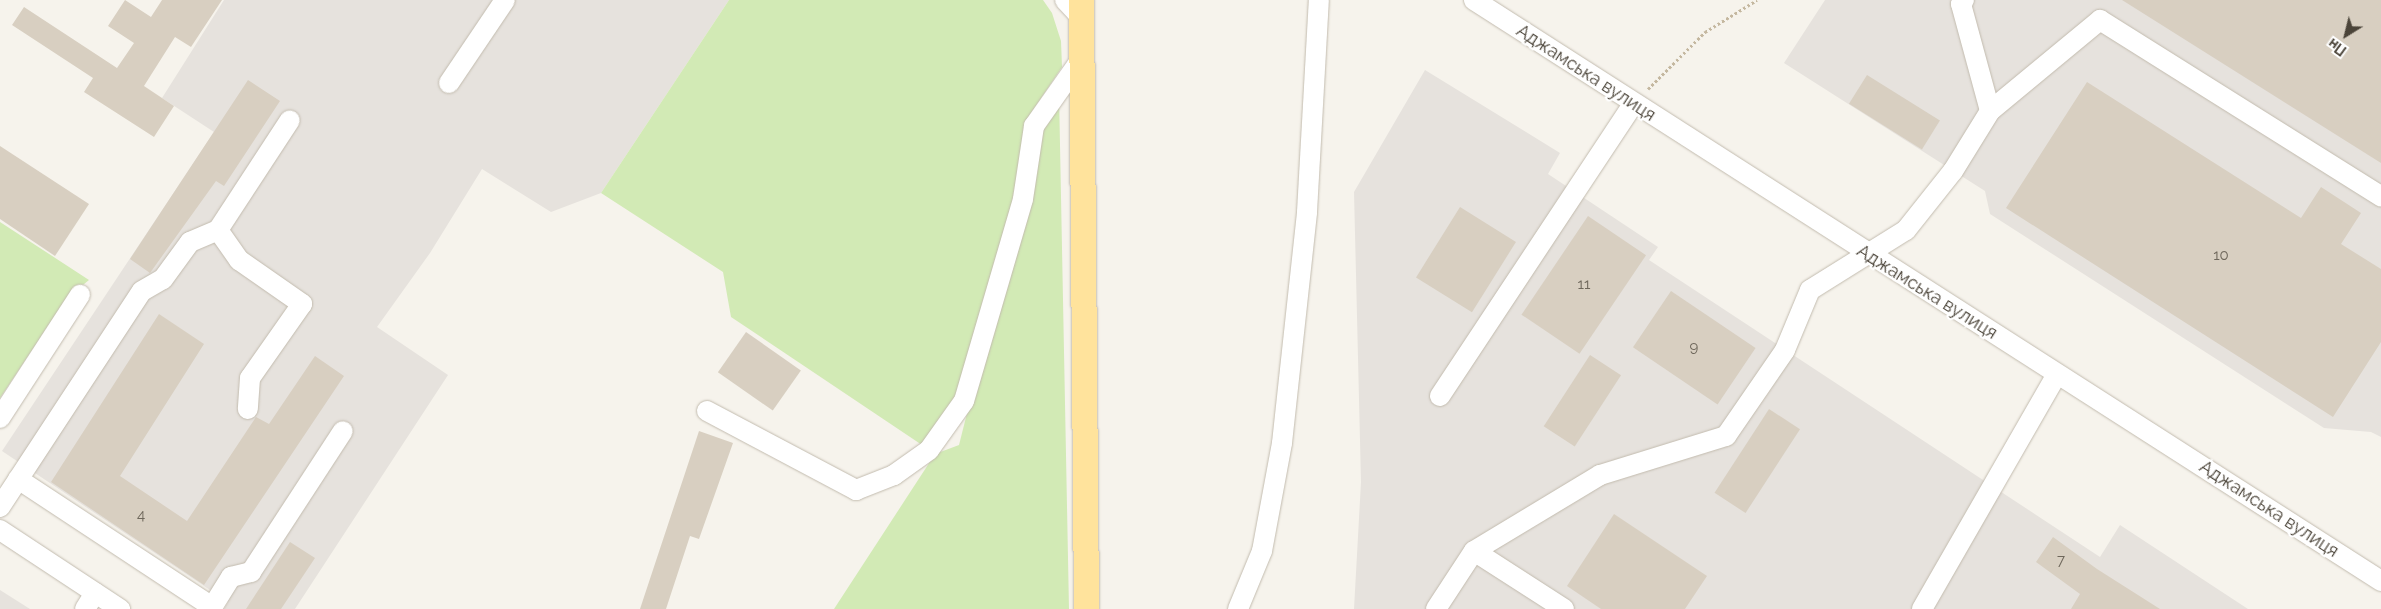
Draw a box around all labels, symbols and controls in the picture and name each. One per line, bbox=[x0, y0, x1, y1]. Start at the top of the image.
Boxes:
north arrow bbox=[2321, 10, 2371, 60]
street label: Аджамська вулиця bbox=[1512, 20, 1660, 126]
text: Пн bbox=[2325, 35, 2349, 59]
street label: Аджамська вулиця bbox=[1853, 240, 2001, 344]
house number: 10 bbox=[2213, 247, 2229, 265]
house number: 11 bbox=[1578, 276, 1590, 294]
house number: 9 bbox=[1690, 339, 1698, 357]
street label: Аджамська вулиця bbox=[2195, 456, 2343, 562]
house number: 4 bbox=[137, 507, 145, 525]
house number: 7 bbox=[2057, 552, 2065, 570]

